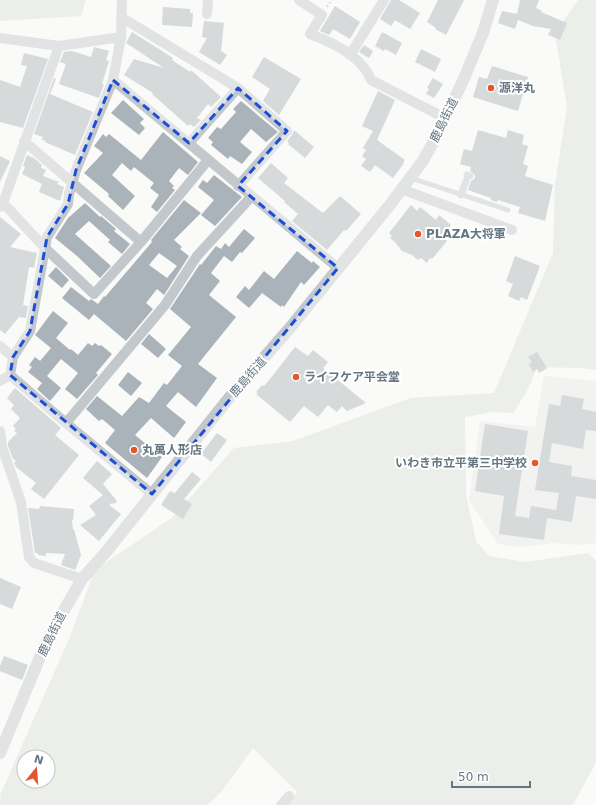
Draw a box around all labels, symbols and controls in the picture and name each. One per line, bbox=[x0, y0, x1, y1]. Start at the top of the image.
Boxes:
place label: 源洋丸 bbox=[499, 81, 535, 95]
marker: 源洋丸 bbox=[486, 83, 496, 93]
street label: 鹿島街道 bbox=[427, 95, 461, 145]
place label: PLAZA大将軍 bbox=[426, 227, 506, 241]
marker: PLAZA大将軍 bbox=[413, 229, 423, 239]
street label: 鹿島街道 bbox=[227, 354, 269, 400]
place label: ライフケア平会堂 bbox=[304, 370, 400, 384]
marker: ライフケア平会堂 bbox=[291, 372, 301, 382]
place label: 丸萬人形店 bbox=[142, 443, 202, 457]
marker: 丸萬人形店 bbox=[129, 445, 139, 455]
place label: いわき市立平第三中学校 bbox=[395, 456, 527, 470]
marker: いわき市立平第三中学校 bbox=[530, 458, 540, 468]
street label: 鹿島街道 bbox=[35, 609, 69, 659]
north arrow bbox=[16, 749, 56, 789]
text: N bbox=[32, 752, 45, 767]
scale bar bbox=[452, 763, 530, 789]
text: 50 m bbox=[458, 770, 489, 784]

